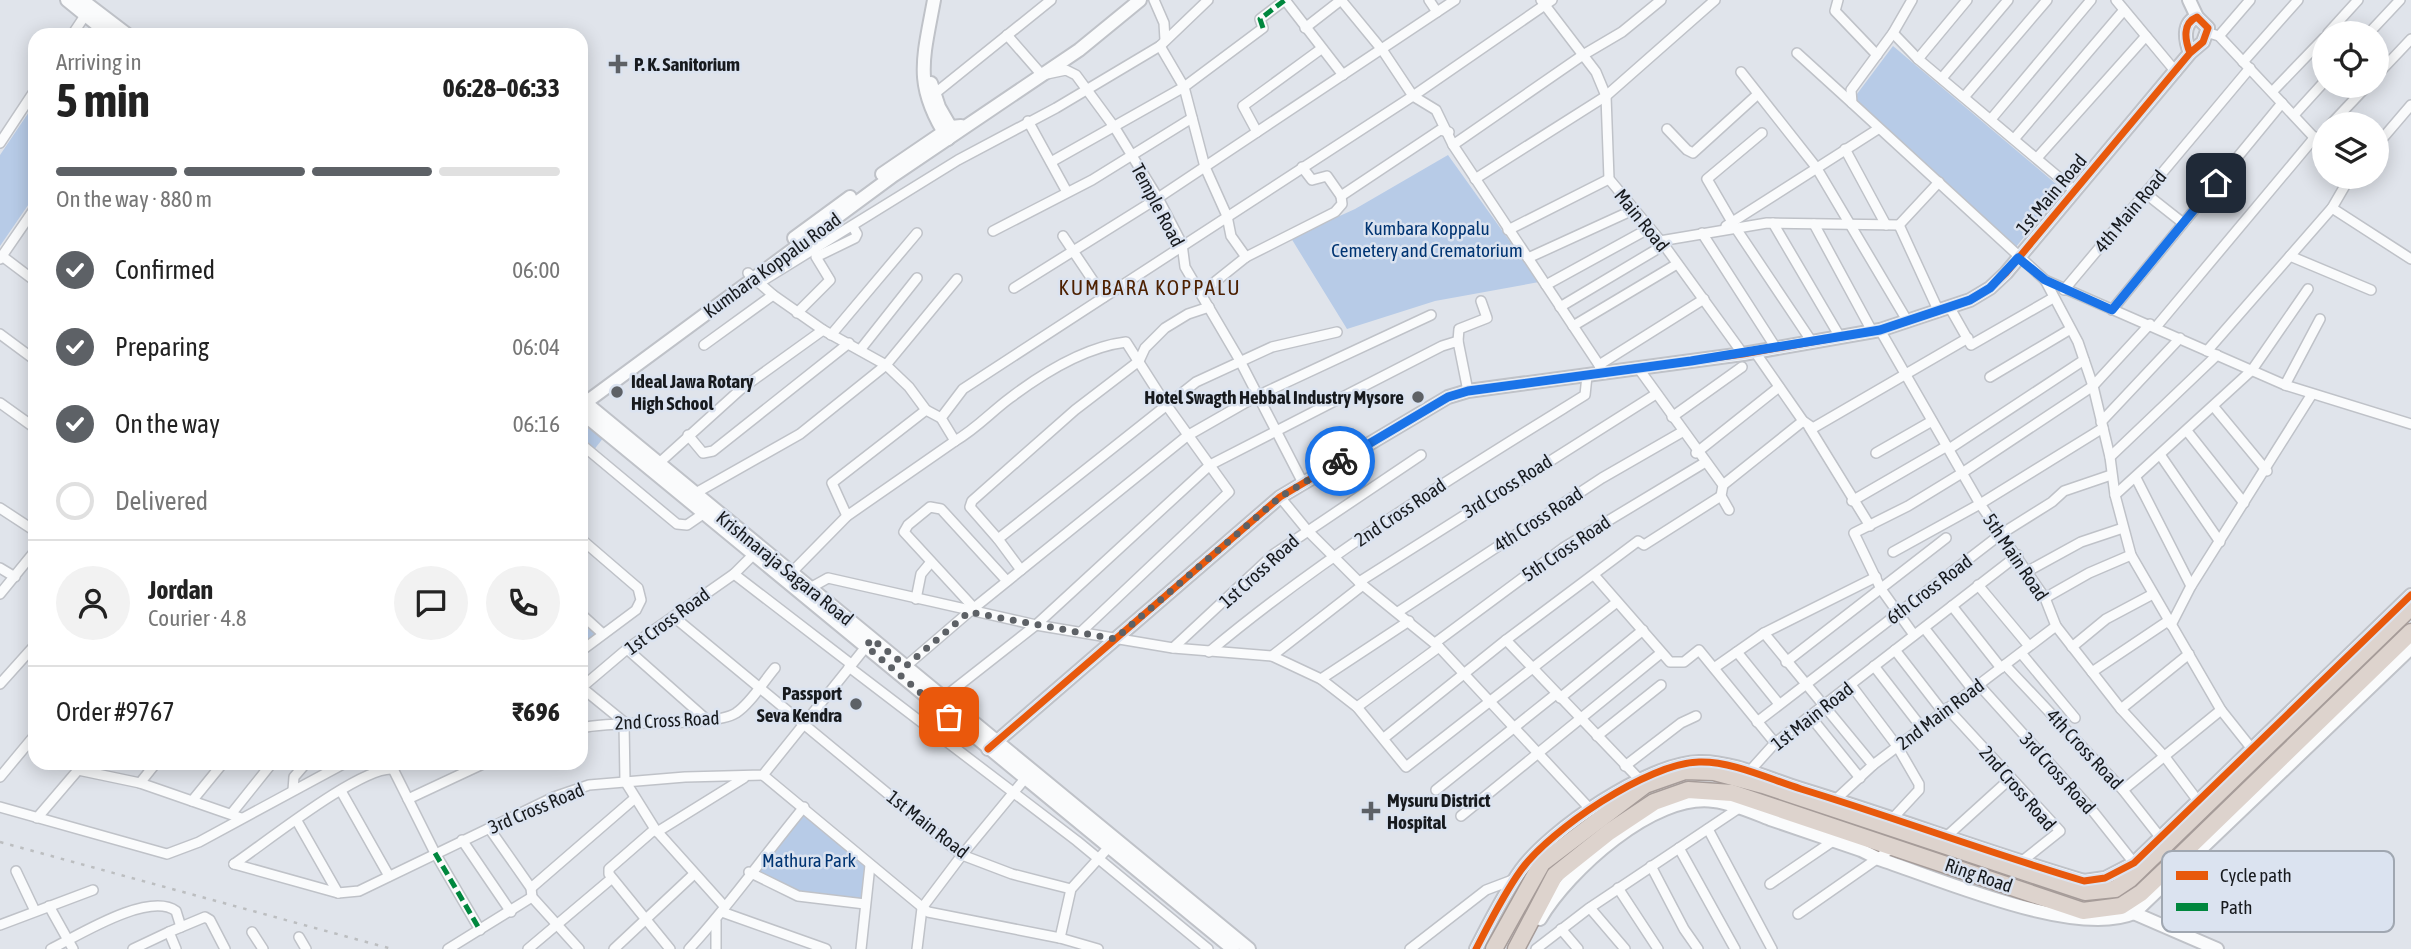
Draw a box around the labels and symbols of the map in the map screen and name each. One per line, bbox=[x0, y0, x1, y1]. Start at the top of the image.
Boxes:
place label: P. K. Sanitorium bbox=[634, 53, 740, 75]
marker: P. K. Sanitorium bbox=[608, 54, 628, 74]
street label: 1st Main Road bbox=[2011, 149, 2091, 239]
pin bbox=[2186, 153, 2246, 213]
street label: Temple Road bbox=[1127, 160, 1189, 250]
street label: 4th Main Road bbox=[2089, 166, 2171, 256]
street label: Main Road bbox=[1610, 184, 1674, 256]
street label: Kumbara Koppalu Road bbox=[699, 208, 845, 322]
park label: Kumbara Koppalu Cemetery and Crematorium bbox=[1331, 217, 1523, 261]
district label: KUMBARA KOPPALU bbox=[1058, 275, 1242, 299]
place label: Ideal Jawa Rotary High School bbox=[631, 370, 754, 414]
marker: Ideal Jawa Rotary High School bbox=[609, 384, 625, 400]
place label: Hotel Swagth Hebbal Industry Mysore bbox=[1144, 386, 1404, 408]
marker: Hotel Swagth Hebbal Industry Mysore bbox=[1410, 389, 1426, 405]
courier bbox=[1305, 426, 1375, 496]
street label: 3rd Cross Road bbox=[1458, 450, 1556, 522]
street label: 2nd Cross Road bbox=[1350, 473, 1450, 551]
street label: 4th Cross Road bbox=[1489, 482, 1587, 556]
street label: Krishnaraja Sagara Road bbox=[712, 506, 858, 630]
street label: 5th Main Road bbox=[1979, 509, 2053, 605]
street label: 5th Cross Road bbox=[1518, 510, 1614, 586]
street label: 1st Cross Road bbox=[1215, 530, 1303, 612]
street label: 6th Cross Road bbox=[1882, 550, 1976, 628]
street label: 1st Cross Road bbox=[620, 583, 714, 659]
street label: 2nd Main Road bbox=[1892, 674, 1988, 754]
street label: 1st Main Road bbox=[1767, 677, 1857, 755]
place label: Passport Seva Kendra bbox=[757, 682, 843, 726]
pin bbox=[919, 687, 979, 747]
marker: Passport Seva Kendra bbox=[848, 696, 864, 712]
street label: 4th Cross Road bbox=[2042, 704, 2128, 794]
street label: 2nd Cross Road bbox=[614, 706, 720, 734]
street label: 3rd Cross Road bbox=[2016, 728, 2100, 818]
street label: 2nd Cross Road bbox=[1975, 741, 2061, 835]
street label: 3rd Cross Road bbox=[485, 778, 587, 838]
street label: 1st Main Road bbox=[883, 785, 973, 863]
place label: Mysuru District Hospital bbox=[1387, 789, 1491, 833]
marker: Mysuru District Hospital bbox=[1361, 801, 1381, 821]
park label: Mathura Park bbox=[762, 849, 857, 871]
legend bbox=[2162, 851, 2394, 932]
street label: Ring Road bbox=[1942, 853, 2016, 897]
text: Cycle path bbox=[2220, 864, 2292, 886]
text: Path bbox=[2220, 896, 2252, 918]

